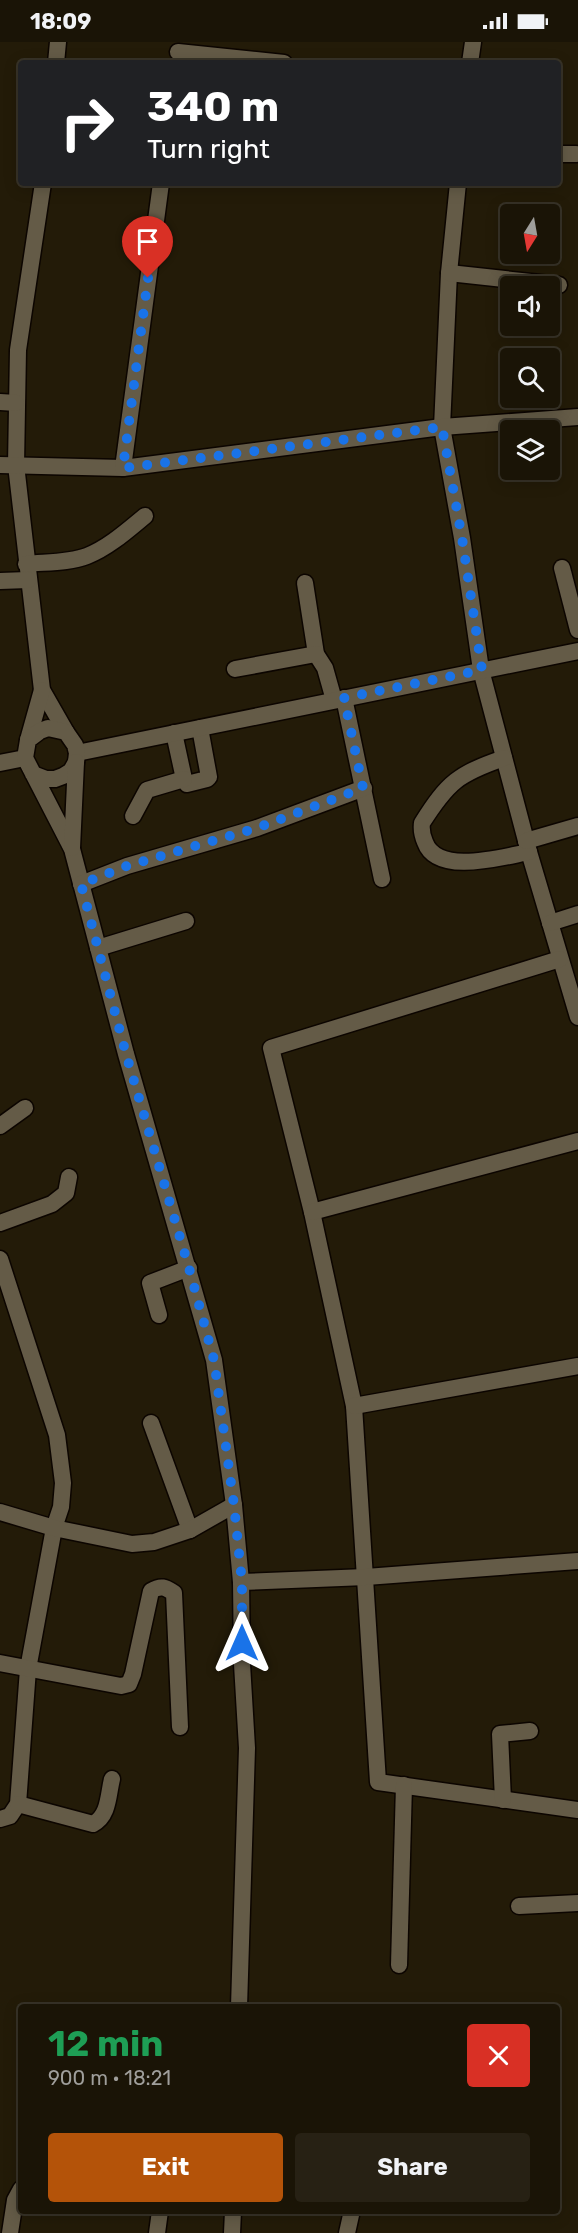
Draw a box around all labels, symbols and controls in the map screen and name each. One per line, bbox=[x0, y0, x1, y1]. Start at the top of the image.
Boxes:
text: 18:09 bbox=[30, 8, 91, 35]
text: 340 m bbox=[147, 82, 279, 132]
icon: right bbox=[48, 84, 126, 162]
text: Turn right bbox=[147, 133, 270, 165]
north arrow bbox=[500, 204, 560, 264]
map controls bbox=[500, 204, 560, 480]
pin bbox=[122, 216, 173, 278]
icon: arrive bbox=[131, 225, 164, 258]
button: sound bbox=[500, 276, 560, 336]
button: search bbox=[500, 348, 560, 408]
button: layers bbox=[500, 420, 560, 480]
position arrow bbox=[210, 1611, 274, 1675]
text: 12 min bbox=[48, 2022, 163, 2065]
button: close bbox=[467, 2024, 530, 2087]
text: 900 m · 18:21 bbox=[48, 2066, 171, 2090]
button: Exit bbox=[48, 2133, 283, 2202]
button: Share bbox=[295, 2133, 530, 2202]

